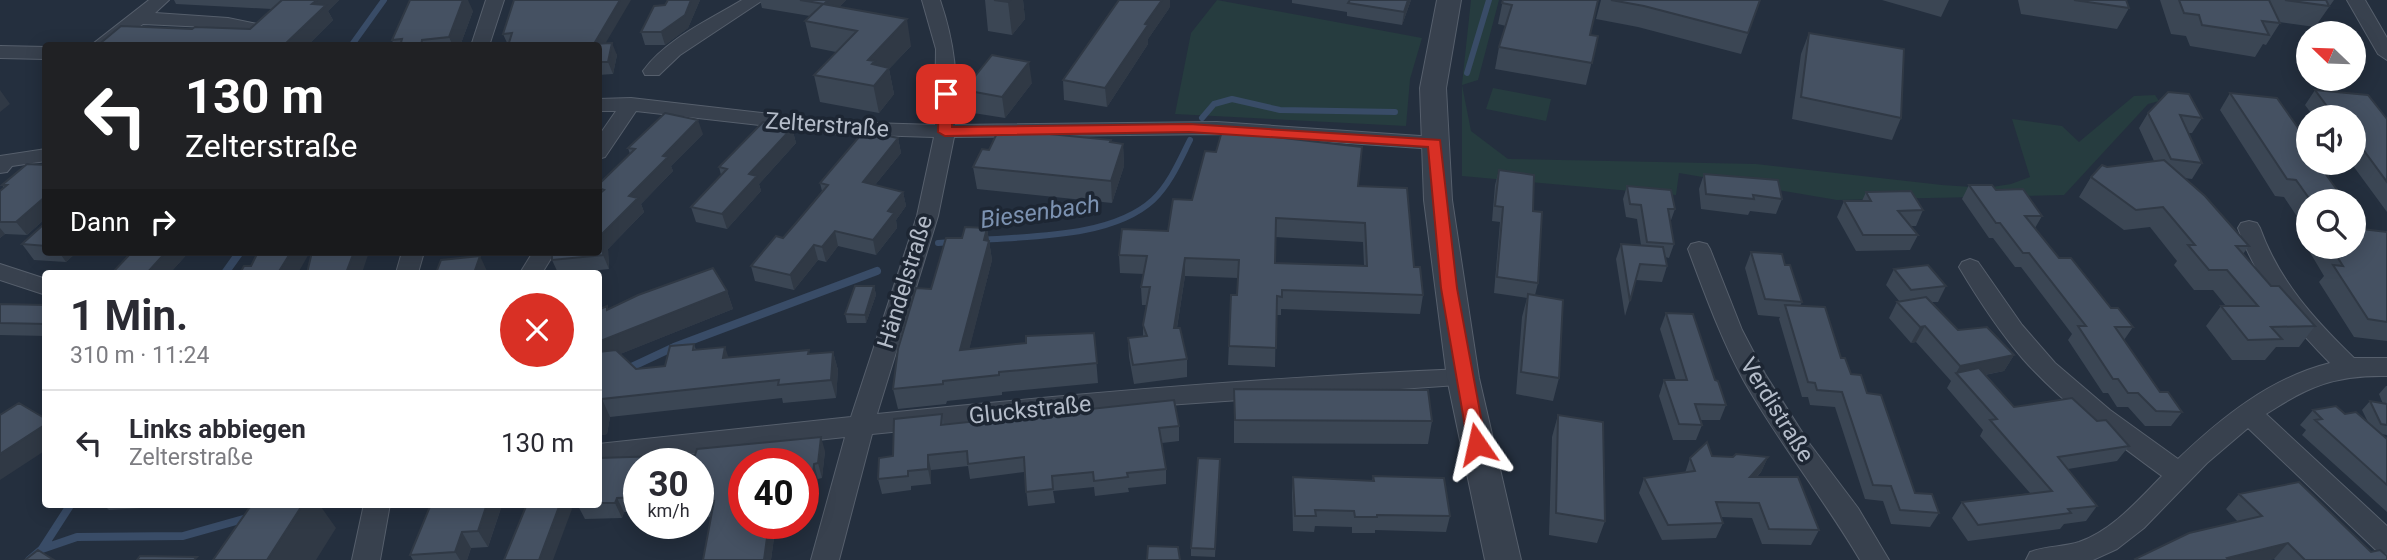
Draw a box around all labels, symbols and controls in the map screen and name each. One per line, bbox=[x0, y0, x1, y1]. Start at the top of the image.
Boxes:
north arrow bbox=[2296, 21, 2366, 91]
map controls bbox=[2296, 21, 2366, 259]
pin bbox=[916, 64, 976, 124]
text: 130 m bbox=[185, 68, 324, 125]
icon: left bbox=[70, 70, 161, 161]
icon: arrive bbox=[927, 75, 965, 113]
button: sound bbox=[2296, 105, 2366, 175]
street label: Zelterstraße bbox=[764, 107, 890, 143]
text: Zelterstraße bbox=[185, 127, 357, 165]
button: search bbox=[2296, 189, 2366, 259]
water label: Biesenbach bbox=[978, 190, 1102, 234]
icon: right bbox=[144, 203, 182, 241]
text: Dann bbox=[70, 207, 130, 237]
street label: Händelstraße bbox=[872, 212, 938, 352]
text: 1 Min. bbox=[70, 291, 188, 340]
button: close bbox=[500, 293, 574, 367]
text: 310 m · 11:24 bbox=[70, 342, 209, 369]
street label: Verdistraße bbox=[1734, 353, 1820, 467]
street label: Gluckstraße bbox=[968, 390, 1092, 430]
position arrow bbox=[1440, 407, 1514, 481]
text: Links abbiegen bbox=[129, 414, 306, 444]
icon: left bbox=[70, 424, 108, 462]
text: 130 m bbox=[501, 428, 574, 458]
text: Zelterstraße bbox=[129, 444, 253, 471]
speed limit sign: 40 bbox=[728, 448, 819, 539]
text: 30 bbox=[648, 464, 689, 505]
text: km/h bbox=[647, 500, 690, 521]

